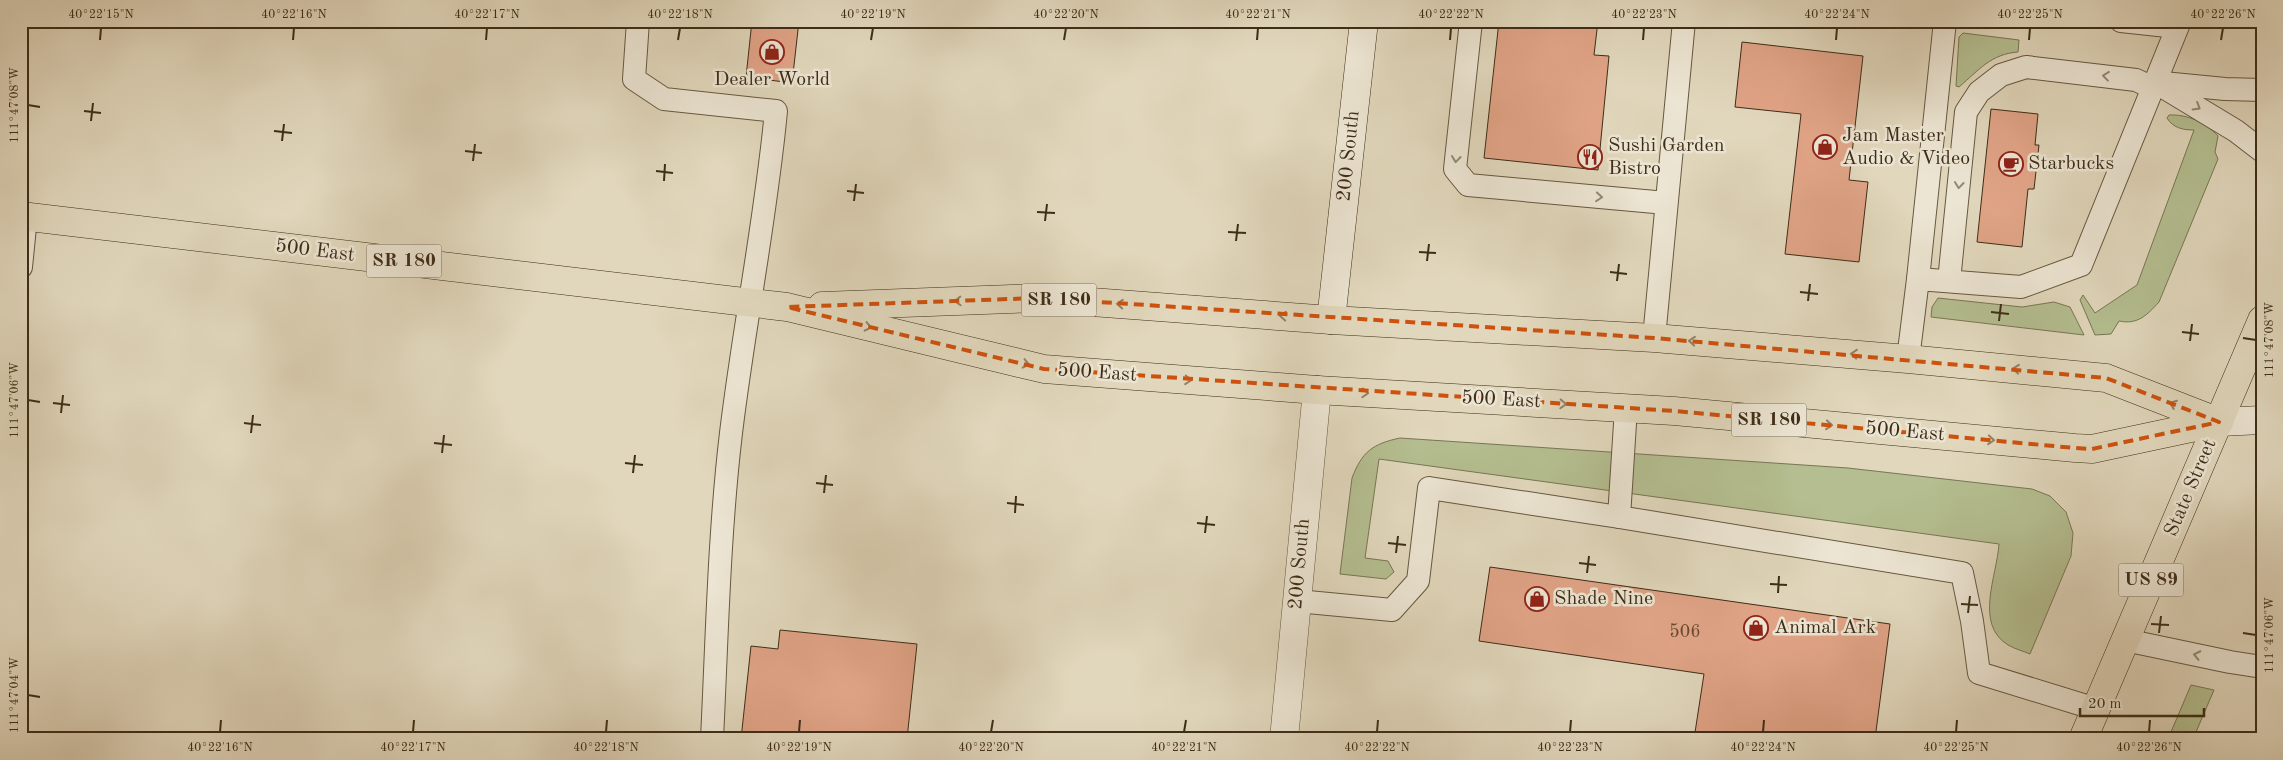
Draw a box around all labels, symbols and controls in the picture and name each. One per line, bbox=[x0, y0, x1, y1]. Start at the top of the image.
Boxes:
text: 40°22'15"N bbox=[68, 8, 134, 21]
text: 40°22'25"N bbox=[1997, 8, 2063, 21]
text: 40°22'16"N bbox=[261, 9, 327, 21]
text: 40°22'17"N bbox=[454, 9, 520, 21]
text: 40°22'18"N bbox=[647, 9, 713, 21]
text: 40°22'19"N bbox=[840, 9, 906, 21]
text: 40°22'20"N bbox=[1033, 9, 1099, 21]
text: 40°22'21"N bbox=[1225, 9, 1291, 21]
text: 40°22'22"N bbox=[1418, 9, 1484, 21]
text: 40°22'23"N bbox=[1611, 9, 1677, 21]
text: 40°22'24"N bbox=[1804, 9, 1870, 21]
text: 40°22'26"N bbox=[2190, 9, 2256, 21]
shop icon: Dealer World bbox=[759, 39, 785, 65]
text: 111°47'08"W bbox=[9, 67, 21, 143]
place label: Dealer World bbox=[714, 70, 830, 90]
one-way arrow bbox=[2102, 71, 2110, 82]
one-way arrow bbox=[2191, 101, 2200, 111]
street label: 200 South bbox=[1334, 109, 1364, 202]
place label: Jam Master Audio & Video bbox=[1842, 126, 1970, 169]
shop icon: Jam Master Audio & Video bbox=[1812, 134, 1838, 160]
place label: Sushi Garden Bistro bbox=[1608, 136, 1725, 179]
restaurant icon: Sushi Garden Bistro bbox=[1577, 144, 1603, 170]
cafe icon: Starbucks bbox=[1998, 151, 2024, 177]
place label: Starbucks bbox=[2028, 154, 2114, 174]
one-way arrow bbox=[1451, 155, 1462, 163]
one-way arrow bbox=[1954, 182, 1965, 190]
one-way arrow bbox=[1595, 191, 1603, 202]
street label: 500 East bbox=[274, 236, 356, 266]
road number: SR 180 bbox=[366, 245, 442, 278]
road number: SR 180 bbox=[1022, 284, 1096, 316]
one-way arrow bbox=[954, 296, 962, 307]
one-way arrow bbox=[1116, 299, 1124, 310]
text: 111°47'08"W bbox=[2264, 302, 2276, 378]
one-way arrow bbox=[1278, 311, 1286, 322]
one-way arrow bbox=[864, 321, 873, 332]
one-way arrow bbox=[1688, 336, 1696, 347]
one-way arrow bbox=[1850, 349, 1858, 360]
one-way arrow bbox=[1022, 358, 1031, 369]
street label: 500 East bbox=[1057, 360, 1137, 386]
text: 111°47'06"W bbox=[9, 362, 21, 438]
one-way arrow bbox=[2012, 364, 2020, 375]
one-way arrow bbox=[1184, 374, 1192, 385]
one-way arrow bbox=[1362, 387, 1370, 398]
street label: 500 East bbox=[1461, 388, 1541, 412]
one-way arrow bbox=[1559, 398, 1567, 409]
one-way arrow bbox=[2170, 400, 2178, 410]
road number: SR 180 bbox=[1732, 404, 1806, 436]
one-way arrow bbox=[1826, 419, 1834, 430]
street label: 500 East bbox=[1864, 419, 1946, 445]
one-way arrow bbox=[1987, 434, 1995, 445]
street label: State Street bbox=[2161, 436, 2221, 540]
street label: 200 South bbox=[1286, 518, 1314, 610]
road number: US 89 bbox=[2118, 564, 2184, 596]
shop icon: Shade Nine bbox=[1524, 586, 1550, 612]
place label: Shade Nine bbox=[1554, 589, 1653, 609]
text: 111°47'06"W bbox=[2264, 597, 2276, 673]
shop icon: Animal Ark bbox=[1743, 615, 1769, 641]
place label: Animal Ark bbox=[1774, 618, 1876, 638]
house number: 506 bbox=[1669, 623, 1701, 641]
one-way arrow bbox=[2192, 650, 2201, 661]
text: 111°47'04"W bbox=[9, 657, 21, 733]
scale bar bbox=[2080, 685, 2204, 717]
text: 20 m bbox=[2088, 697, 2122, 712]
text: 40°22'25"N bbox=[1923, 741, 1989, 754]
text: 40°22'16"N bbox=[187, 742, 253, 754]
text: 40°22'17"N bbox=[380, 742, 446, 754]
text: 40°22'18"N bbox=[573, 742, 639, 754]
text: 40°22'19"N bbox=[766, 742, 832, 754]
text: 40°22'20"N bbox=[958, 742, 1024, 754]
text: 40°22'21"N bbox=[1151, 742, 1217, 754]
text: 40°22'22"N bbox=[1344, 742, 1410, 754]
text: 40°22'23"N bbox=[1537, 742, 1603, 754]
text: 40°22'24"N bbox=[1730, 742, 1796, 754]
text: 40°22'26"N bbox=[2116, 742, 2182, 754]

